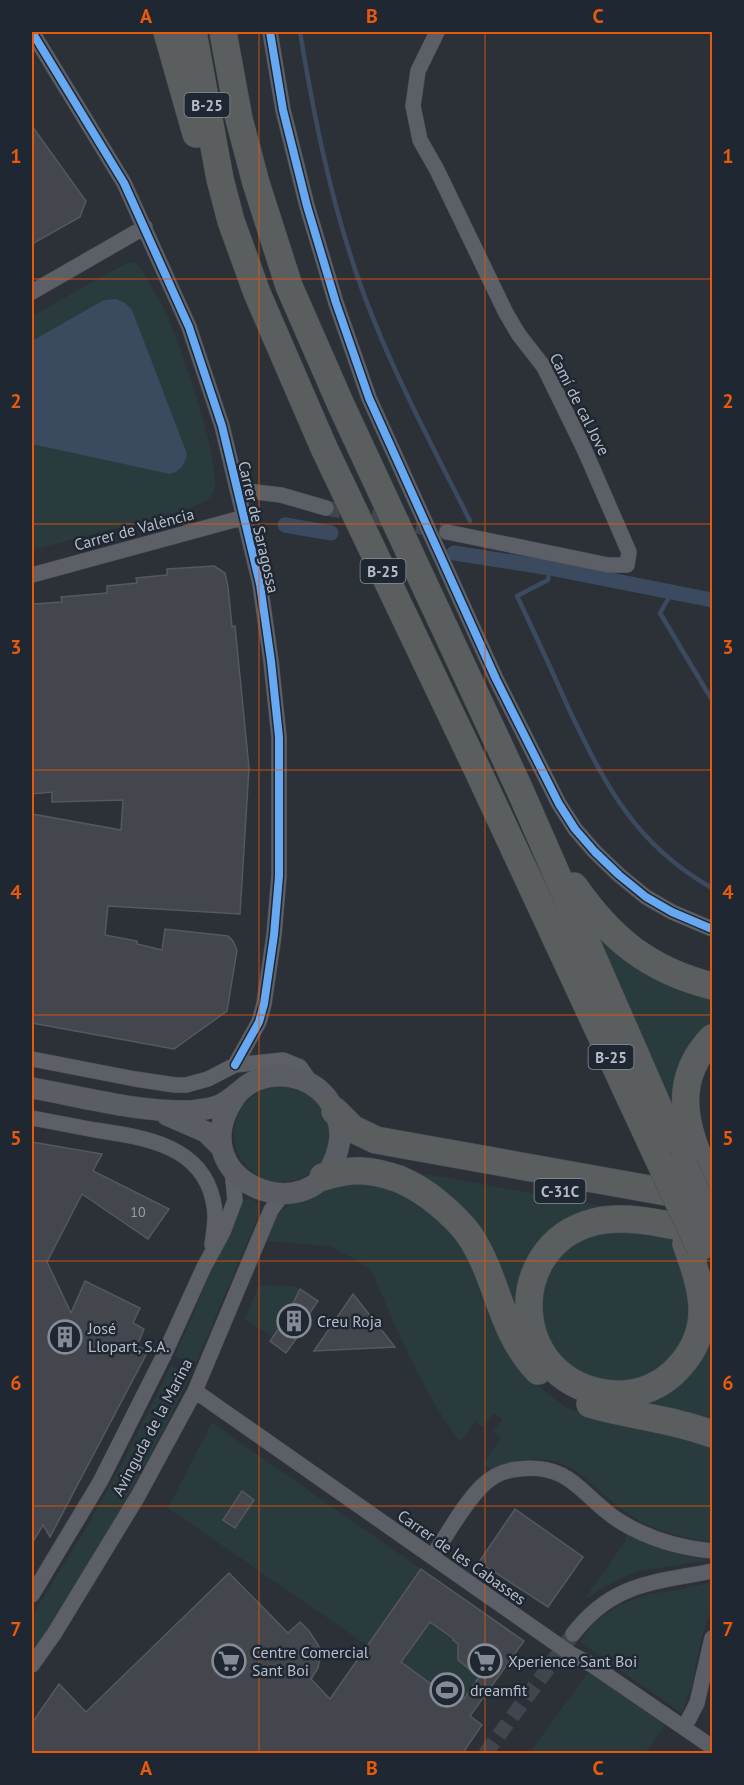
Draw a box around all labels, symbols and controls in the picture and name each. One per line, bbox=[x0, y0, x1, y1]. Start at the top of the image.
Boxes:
text: A bbox=[140, 3, 153, 29]
text: B bbox=[366, 3, 378, 29]
text: C bbox=[592, 3, 604, 29]
road number: B-25 bbox=[184, 93, 230, 117]
text: 1 bbox=[10, 143, 22, 169]
text: 1 bbox=[722, 143, 734, 169]
street label: Camí de cal Jove bbox=[546, 349, 614, 459]
text: 2 bbox=[10, 388, 22, 414]
text: 2 bbox=[722, 388, 734, 414]
street label: Carrer de Saragossa bbox=[234, 459, 284, 595]
street label: Carrer de València bbox=[72, 503, 196, 555]
road number: B-25 bbox=[360, 559, 406, 583]
text: 3 bbox=[10, 634, 22, 660]
text: 3 bbox=[722, 634, 734, 660]
text: 4 bbox=[10, 879, 22, 905]
text: 4 bbox=[722, 879, 734, 905]
road number: B-25 bbox=[588, 1045, 634, 1069]
text: 5 bbox=[10, 1125, 22, 1151]
text: 5 bbox=[722, 1125, 734, 1151]
road number: C-31C bbox=[534, 1179, 586, 1203]
house number: 10 bbox=[130, 1203, 146, 1221]
building icon: Creu Roja bbox=[276, 1303, 312, 1339]
place label: Creu Roja bbox=[317, 1311, 382, 1331]
place label: José Llopart, S.A. bbox=[87, 1318, 169, 1356]
building icon: José Llopart, S.A. bbox=[47, 1319, 83, 1355]
street label: Avinguda de la Marina bbox=[107, 1355, 197, 1499]
text: 6 bbox=[10, 1370, 22, 1396]
text: 6 bbox=[722, 1370, 734, 1396]
street label: Carrer de les Cabasses bbox=[394, 1505, 530, 1609]
text: 7 bbox=[10, 1616, 22, 1642]
text: 7 bbox=[722, 1616, 734, 1642]
place label: Centre Comercial Sant Boi bbox=[252, 1642, 369, 1680]
supermarket icon: Centre Comercial Sant Boi bbox=[211, 1643, 247, 1679]
supermarket icon: Xperience Sant Boi bbox=[467, 1643, 503, 1679]
place label: Xperience Sant Boi bbox=[508, 1651, 637, 1671]
sports icon: dreamfit bbox=[429, 1672, 465, 1708]
place label: dreamfit bbox=[470, 1680, 528, 1700]
text: A bbox=[140, 1755, 153, 1781]
text: B bbox=[366, 1755, 378, 1781]
text: C bbox=[592, 1755, 604, 1781]

